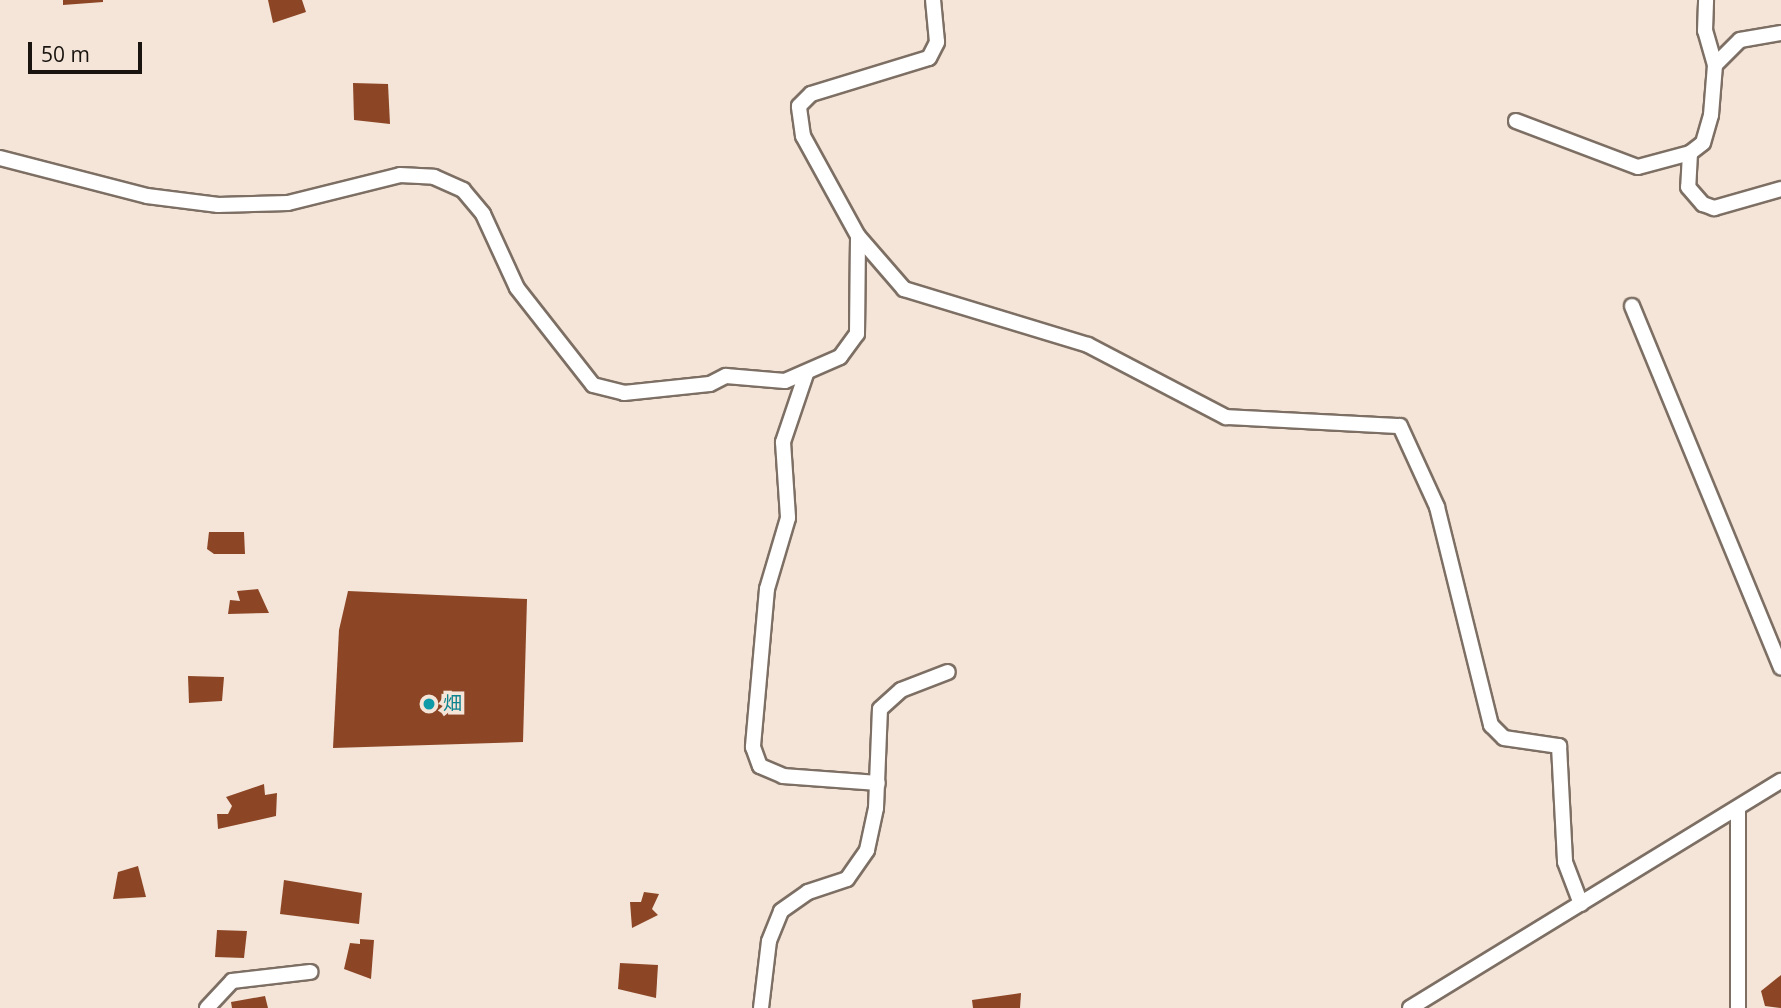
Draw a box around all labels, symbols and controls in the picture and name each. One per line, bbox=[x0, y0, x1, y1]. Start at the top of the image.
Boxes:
scale bar bbox=[32, 28, 145, 72]
text: 50 m bbox=[41, 40, 90, 68]
place label: 畑 bbox=[443, 693, 462, 715]
marker: 畑 bbox=[421, 696, 437, 712]

